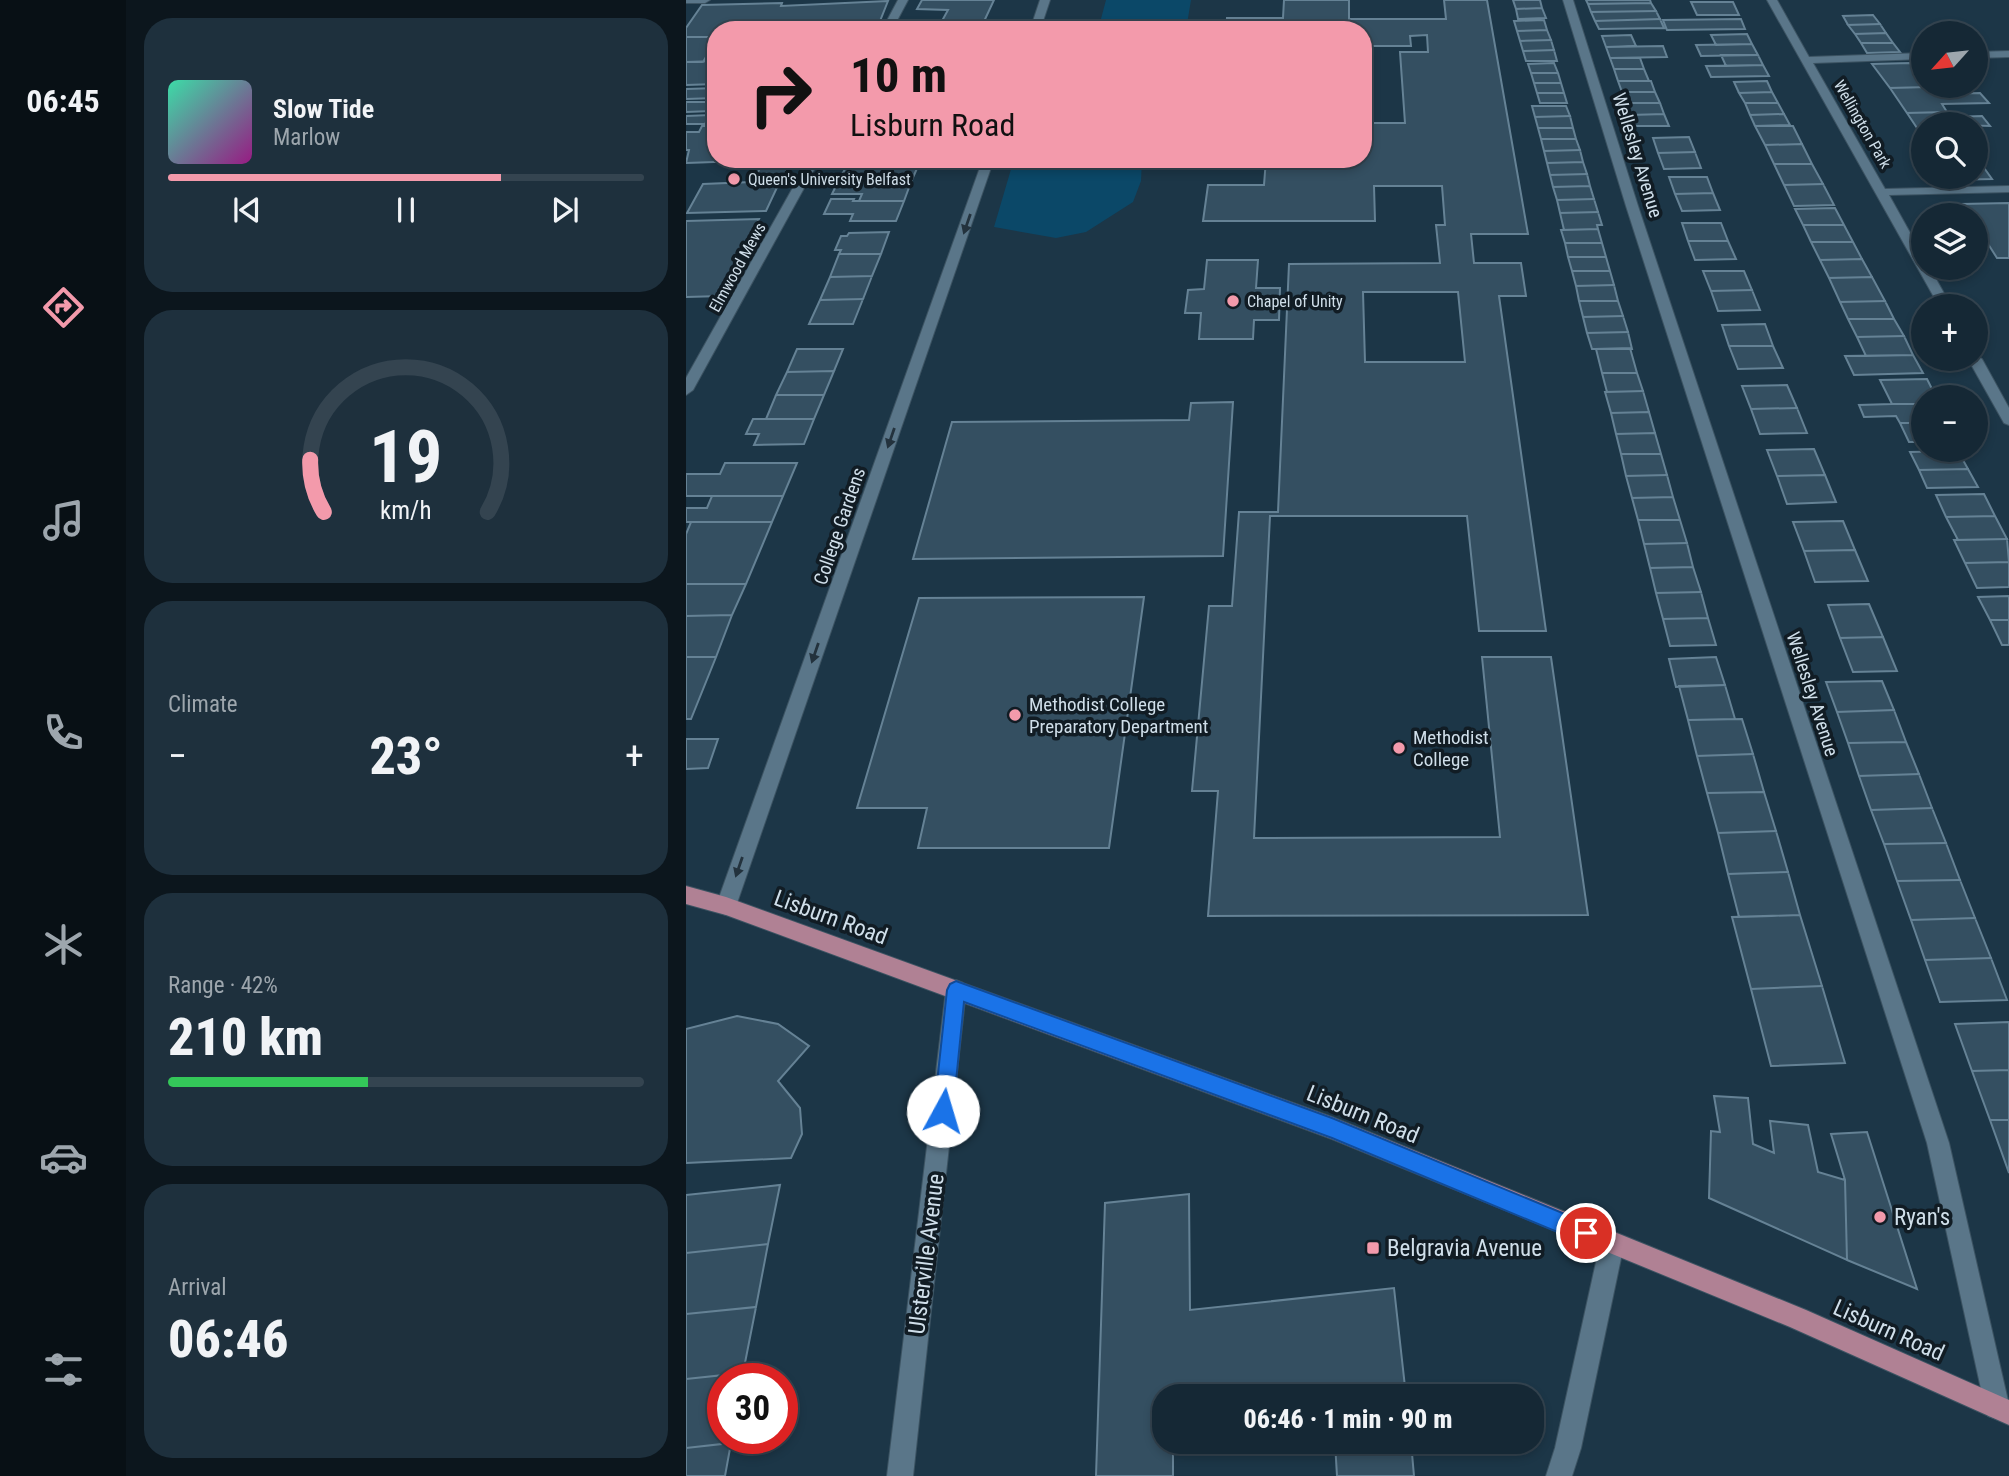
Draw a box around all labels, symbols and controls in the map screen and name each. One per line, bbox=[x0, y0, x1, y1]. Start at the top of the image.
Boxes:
north arrow bbox=[1911, 21, 1988, 98]
map controls bbox=[1911, 21, 1988, 462]
text: 10 m bbox=[850, 47, 947, 104]
icon: right bbox=[735, 49, 826, 140]
street label: Wellington Park bbox=[1830, 77, 1896, 172]
text: 06:45 bbox=[26, 82, 100, 120]
street label: Wellesley Avenue bbox=[1608, 90, 1667, 221]
text: Slow Tide bbox=[273, 94, 374, 124]
text: Lisburn Road bbox=[850, 106, 1015, 144]
button: search bbox=[1911, 112, 1988, 189]
text: Marlow bbox=[273, 124, 340, 151]
place label: Queen's University Belfast bbox=[748, 170, 911, 189]
marker: Queen's University Belfast bbox=[726, 171, 742, 187]
icon: previous bbox=[228, 191, 266, 229]
icon: pause bbox=[387, 191, 425, 229]
icon: next bbox=[546, 191, 584, 229]
button: layers bbox=[1911, 203, 1988, 280]
one-way arrow bbox=[961, 213, 972, 234]
street label: Elmwood Mews bbox=[705, 219, 770, 315]
icon: directions bbox=[39, 283, 88, 332]
place label: Chapel of Unity bbox=[1247, 292, 1343, 311]
marker: Chapel of Unity bbox=[1225, 293, 1241, 309]
button: + bbox=[1911, 294, 1988, 371]
button: − bbox=[1911, 385, 1988, 462]
text: 19 bbox=[369, 415, 443, 501]
one-way arrow bbox=[885, 428, 896, 449]
street label: College Gardens bbox=[809, 464, 870, 588]
icon: music bbox=[39, 496, 88, 545]
text: km/h bbox=[380, 496, 432, 525]
street label: Wellesley Avenue bbox=[1782, 629, 1843, 759]
one-way arrow bbox=[809, 642, 820, 663]
text: Climate bbox=[168, 691, 238, 718]
place label: Methodist College Preparatory Department bbox=[1029, 693, 1208, 738]
marker: Methodist College Preparatory Department bbox=[1007, 707, 1023, 723]
icon: phone bbox=[39, 708, 88, 757]
text: 23° bbox=[369, 726, 443, 787]
place label: Methodist College bbox=[1413, 726, 1489, 771]
text: − bbox=[168, 734, 187, 778]
text: + bbox=[625, 734, 644, 778]
marker: Methodist College bbox=[1391, 740, 1407, 756]
one-way arrow bbox=[733, 857, 744, 878]
street label: Lisburn Road bbox=[770, 884, 891, 950]
icon: climate bbox=[39, 920, 88, 969]
text: Range · 42% bbox=[168, 972, 278, 999]
text: 210 km bbox=[168, 1007, 323, 1068]
position arrow bbox=[906, 1074, 980, 1148]
street label: Lisburn Road bbox=[1303, 1080, 1423, 1149]
icon: car bbox=[39, 1133, 88, 1182]
street label: Ulsterville Avenue bbox=[903, 1172, 950, 1336]
pin bbox=[1556, 1203, 1616, 1263]
place label: Ryan's bbox=[1894, 1204, 1950, 1231]
marker: Ryan's bbox=[1872, 1209, 1888, 1225]
icon: arrive bbox=[1567, 1214, 1605, 1252]
place label: Belgravia Avenue bbox=[1387, 1235, 1542, 1262]
marker: Belgravia Avenue bbox=[1365, 1240, 1381, 1256]
text: Arrival bbox=[168, 1274, 227, 1301]
street label: Lisburn Road bbox=[1829, 1294, 1949, 1367]
text: 06:46 bbox=[168, 1309, 288, 1370]
icon: filters bbox=[39, 1345, 88, 1394]
speed limit sign: 30 bbox=[707, 1363, 798, 1454]
text: 06:46 · 1 min · 90 m bbox=[1243, 1404, 1453, 1434]

